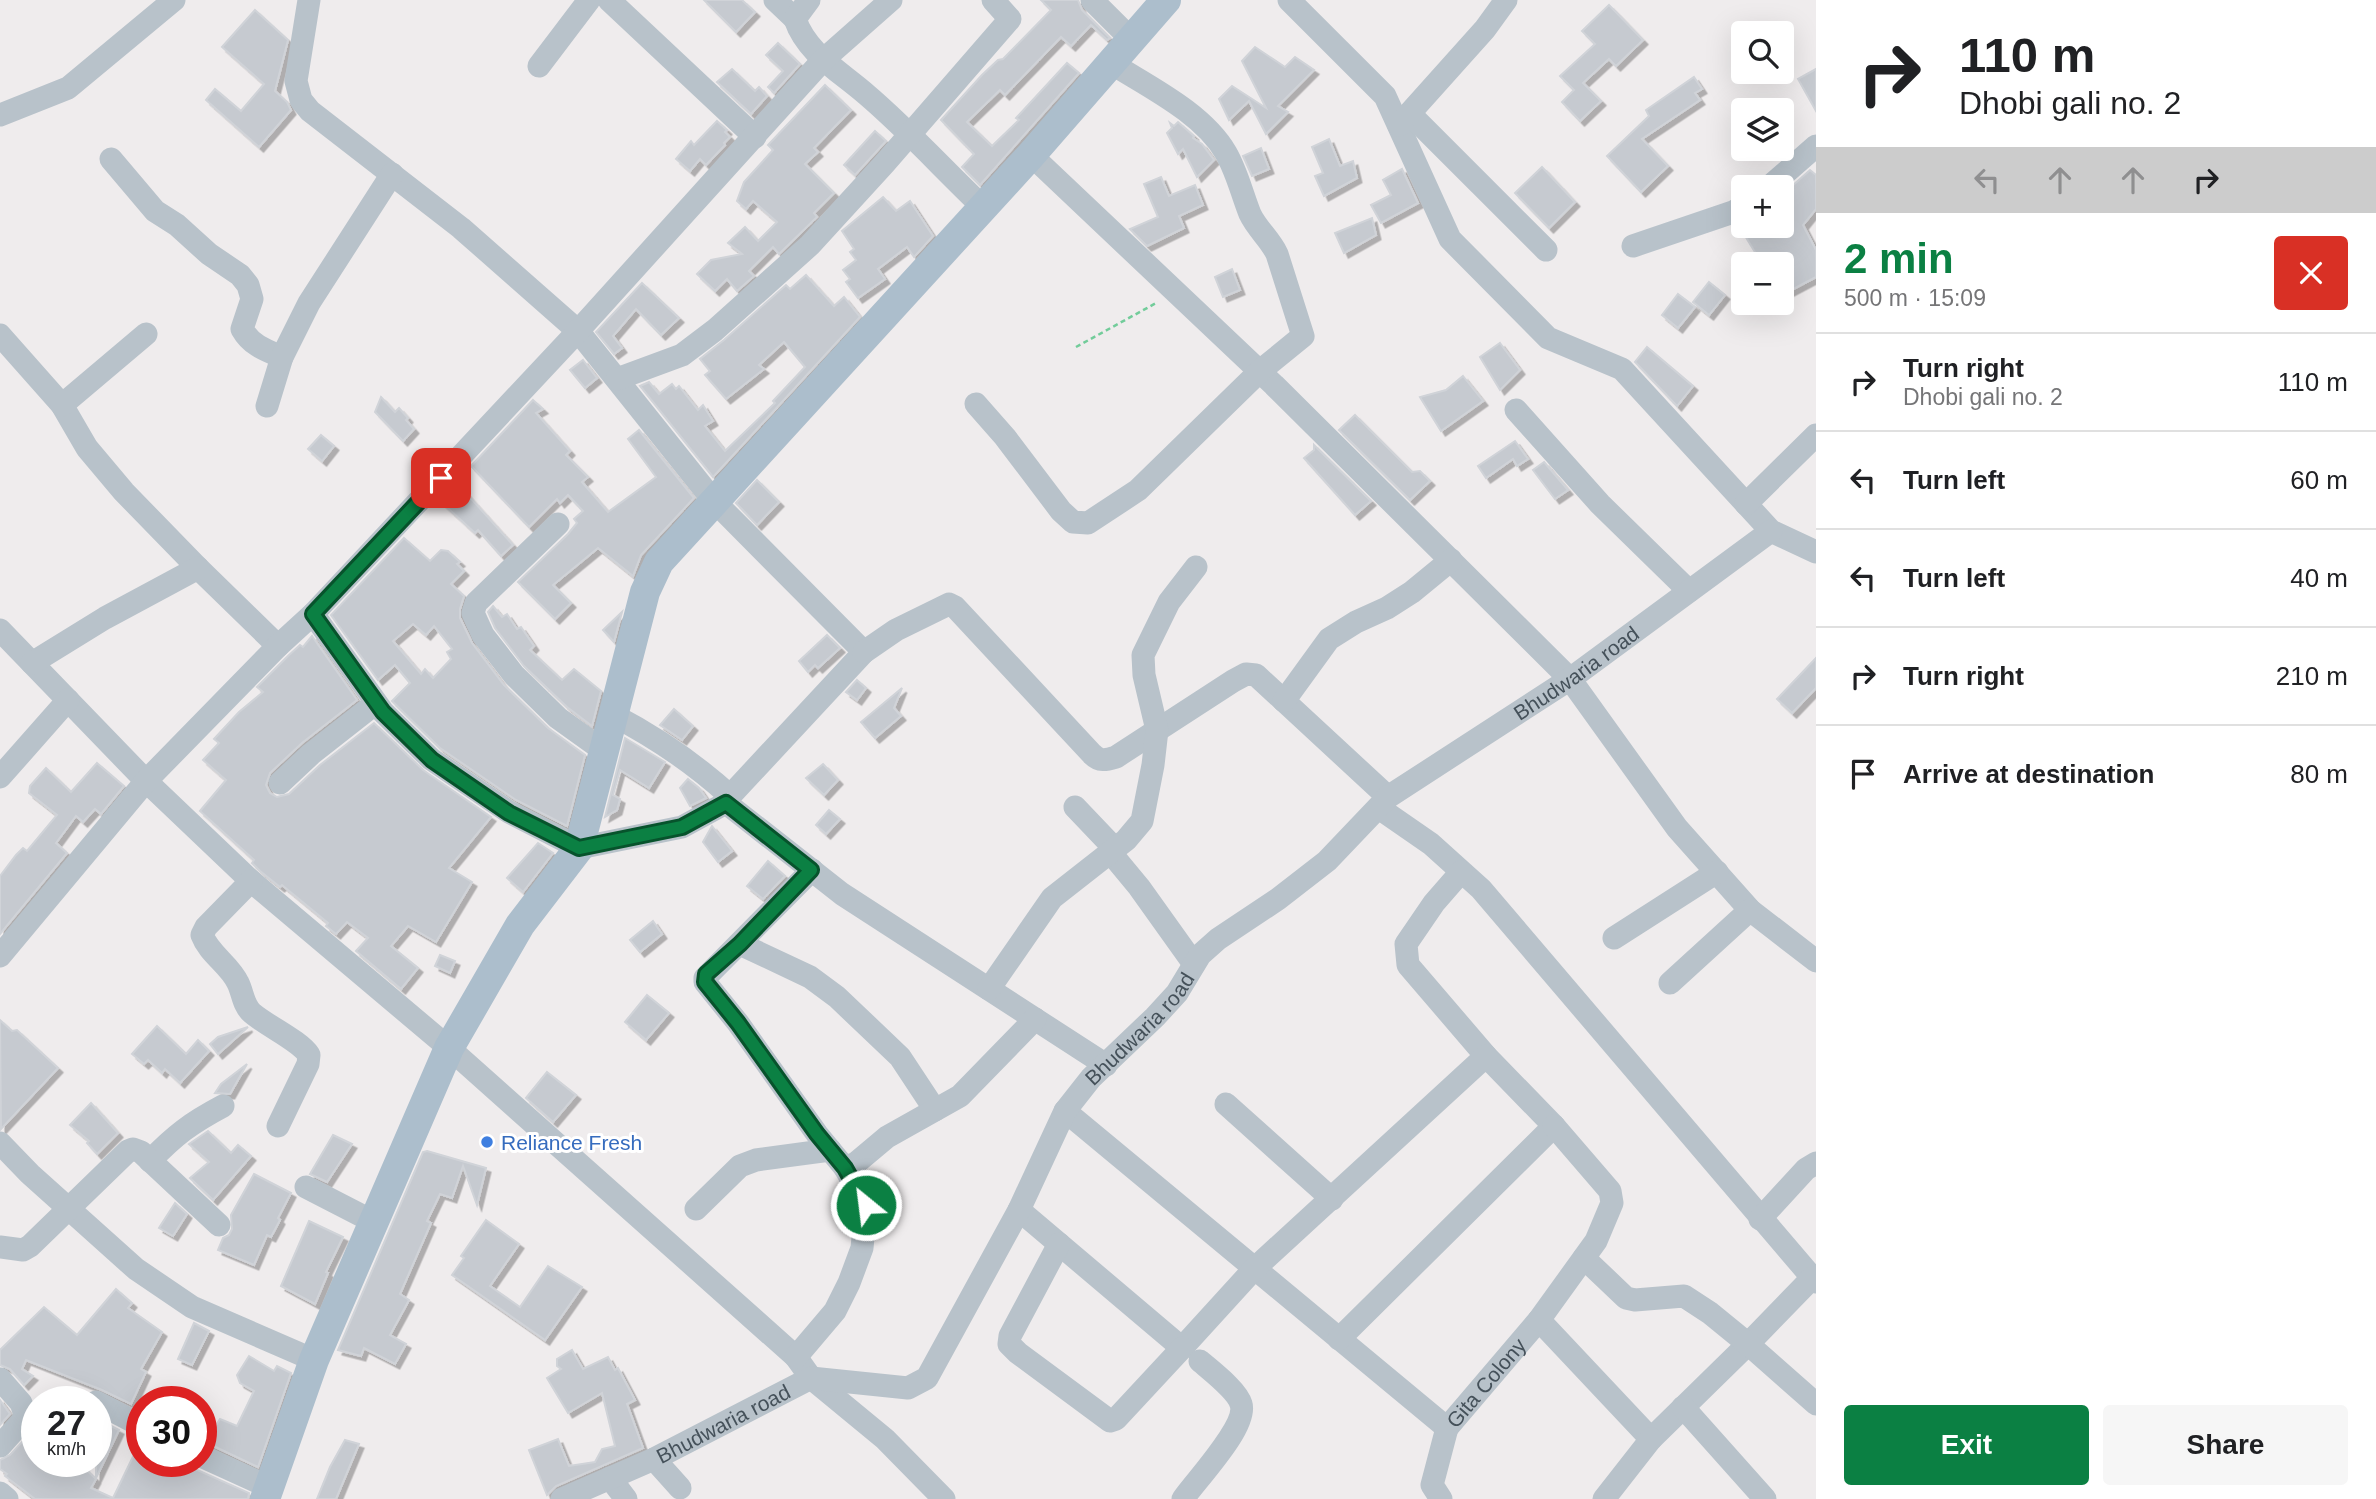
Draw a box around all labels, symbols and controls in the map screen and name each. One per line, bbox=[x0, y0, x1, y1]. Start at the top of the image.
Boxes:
map controls bbox=[1731, 21, 1794, 315]
button: search bbox=[1731, 21, 1794, 84]
icon: right bbox=[1844, 28, 1935, 119]
text: 110 m bbox=[1959, 28, 2095, 82]
text: Dhobi gali no. 2 bbox=[1959, 85, 2181, 121]
button: layers bbox=[1731, 98, 1794, 161]
icon: left bbox=[1968, 161, 2006, 199]
icon: ahead bbox=[2041, 161, 2079, 199]
icon: ahead bbox=[2114, 161, 2152, 199]
icon: right bbox=[2187, 161, 2225, 199]
button: + bbox=[1731, 175, 1794, 238]
text: 2 min bbox=[1844, 235, 1954, 282]
button: close bbox=[2274, 236, 2348, 310]
button: − bbox=[1731, 252, 1794, 315]
text: 500 m · 15:09 bbox=[1844, 285, 1986, 311]
text: Turn right bbox=[1903, 353, 2024, 383]
icon: right bbox=[1844, 363, 1882, 401]
text: 110 m bbox=[2278, 367, 2348, 397]
text: Dhobi gali no. 2 bbox=[1903, 384, 2063, 410]
pin bbox=[411, 448, 471, 508]
icon: arrive bbox=[422, 459, 460, 497]
icon: left bbox=[1844, 461, 1882, 499]
text: Turn left bbox=[1903, 465, 2005, 495]
text: 60 m bbox=[2290, 465, 2348, 495]
icon: left bbox=[1844, 559, 1882, 597]
text: Turn left bbox=[1903, 563, 2005, 593]
text: 40 m bbox=[2290, 563, 2348, 593]
street label: Bhudwaria road bbox=[1509, 621, 1643, 724]
icon: right bbox=[1844, 657, 1882, 695]
text: Turn right bbox=[1903, 661, 2024, 691]
text: 210 m bbox=[2276, 661, 2348, 691]
icon: arrive bbox=[1844, 755, 1882, 793]
text: Arrive at destination bbox=[1903, 759, 2154, 789]
text: 80 m bbox=[2290, 759, 2348, 789]
street label: Bhudwaria road bbox=[1080, 968, 1198, 1089]
place label: Reliance Fresh bbox=[501, 1131, 642, 1154]
marker: Reliance Fresh bbox=[479, 1134, 495, 1150]
position arrow bbox=[829, 1168, 903, 1242]
street label: Gita Colony bbox=[1441, 1333, 1530, 1432]
street label: Bhudwaria road bbox=[652, 1379, 794, 1467]
speed limit sign: 30 bbox=[126, 1386, 217, 1477]
text: 27 bbox=[47, 1403, 86, 1442]
button: Exit bbox=[1844, 1405, 2089, 1485]
button: Share bbox=[2103, 1405, 2348, 1485]
text: km/h bbox=[47, 1439, 86, 1459]

